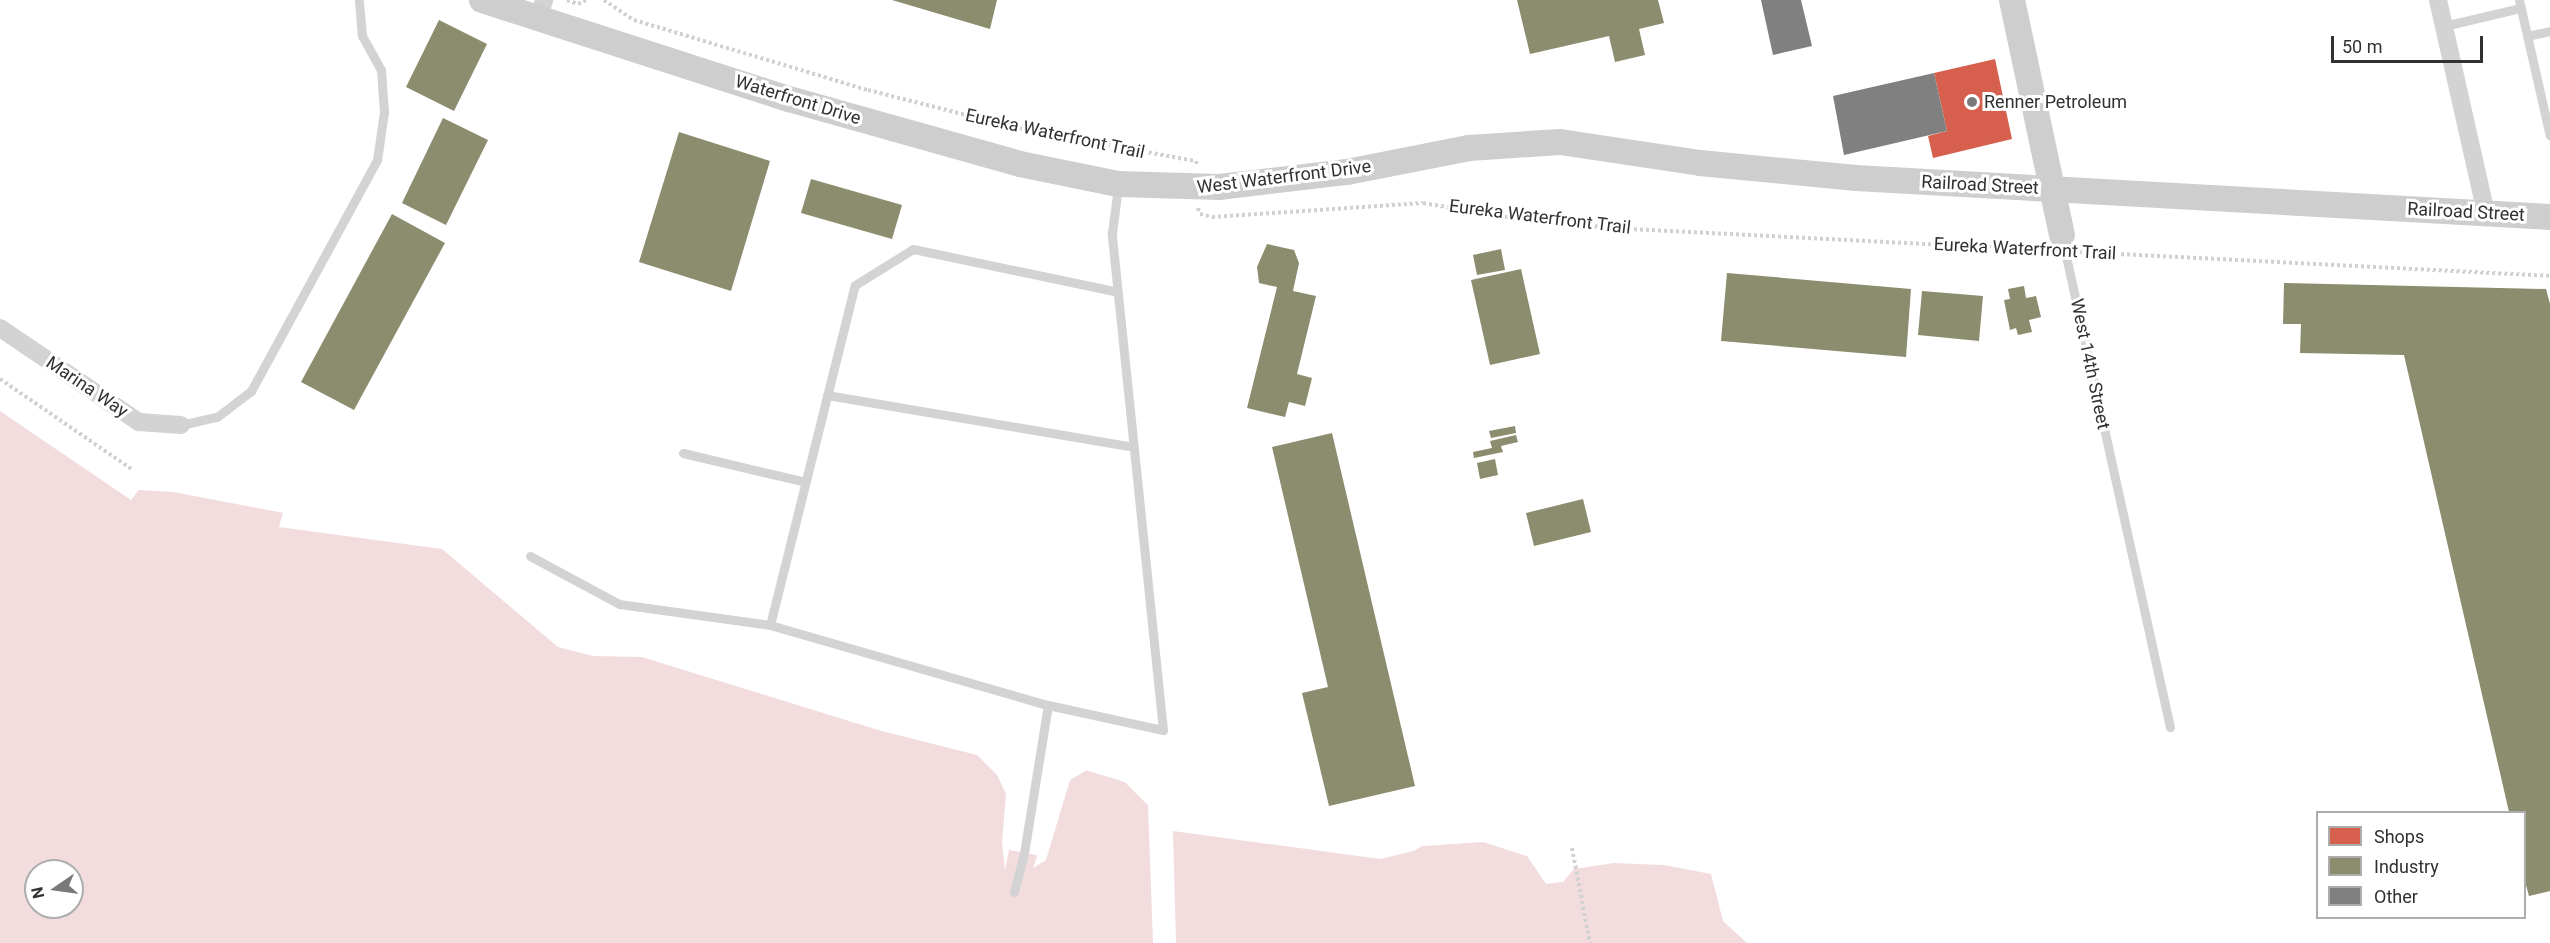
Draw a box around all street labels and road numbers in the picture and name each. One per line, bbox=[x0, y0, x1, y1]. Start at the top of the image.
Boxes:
street label: Waterfront Drive bbox=[733, 71, 863, 129]
street label: Eureka Waterfront Trail bbox=[963, 104, 1147, 164]
street label: West Waterfront Drive bbox=[1196, 156, 1372, 198]
street label: Railroad Street bbox=[1921, 171, 2039, 199]
street label: Eureka Waterfront Trail bbox=[1448, 195, 1632, 239]
street label: Railroad Street bbox=[2407, 198, 2525, 226]
street label: Eureka Waterfront Trail bbox=[1933, 233, 2117, 265]
street label: West 14th Street bbox=[2066, 297, 2114, 431]
street label: Marina Way bbox=[42, 352, 132, 422]

